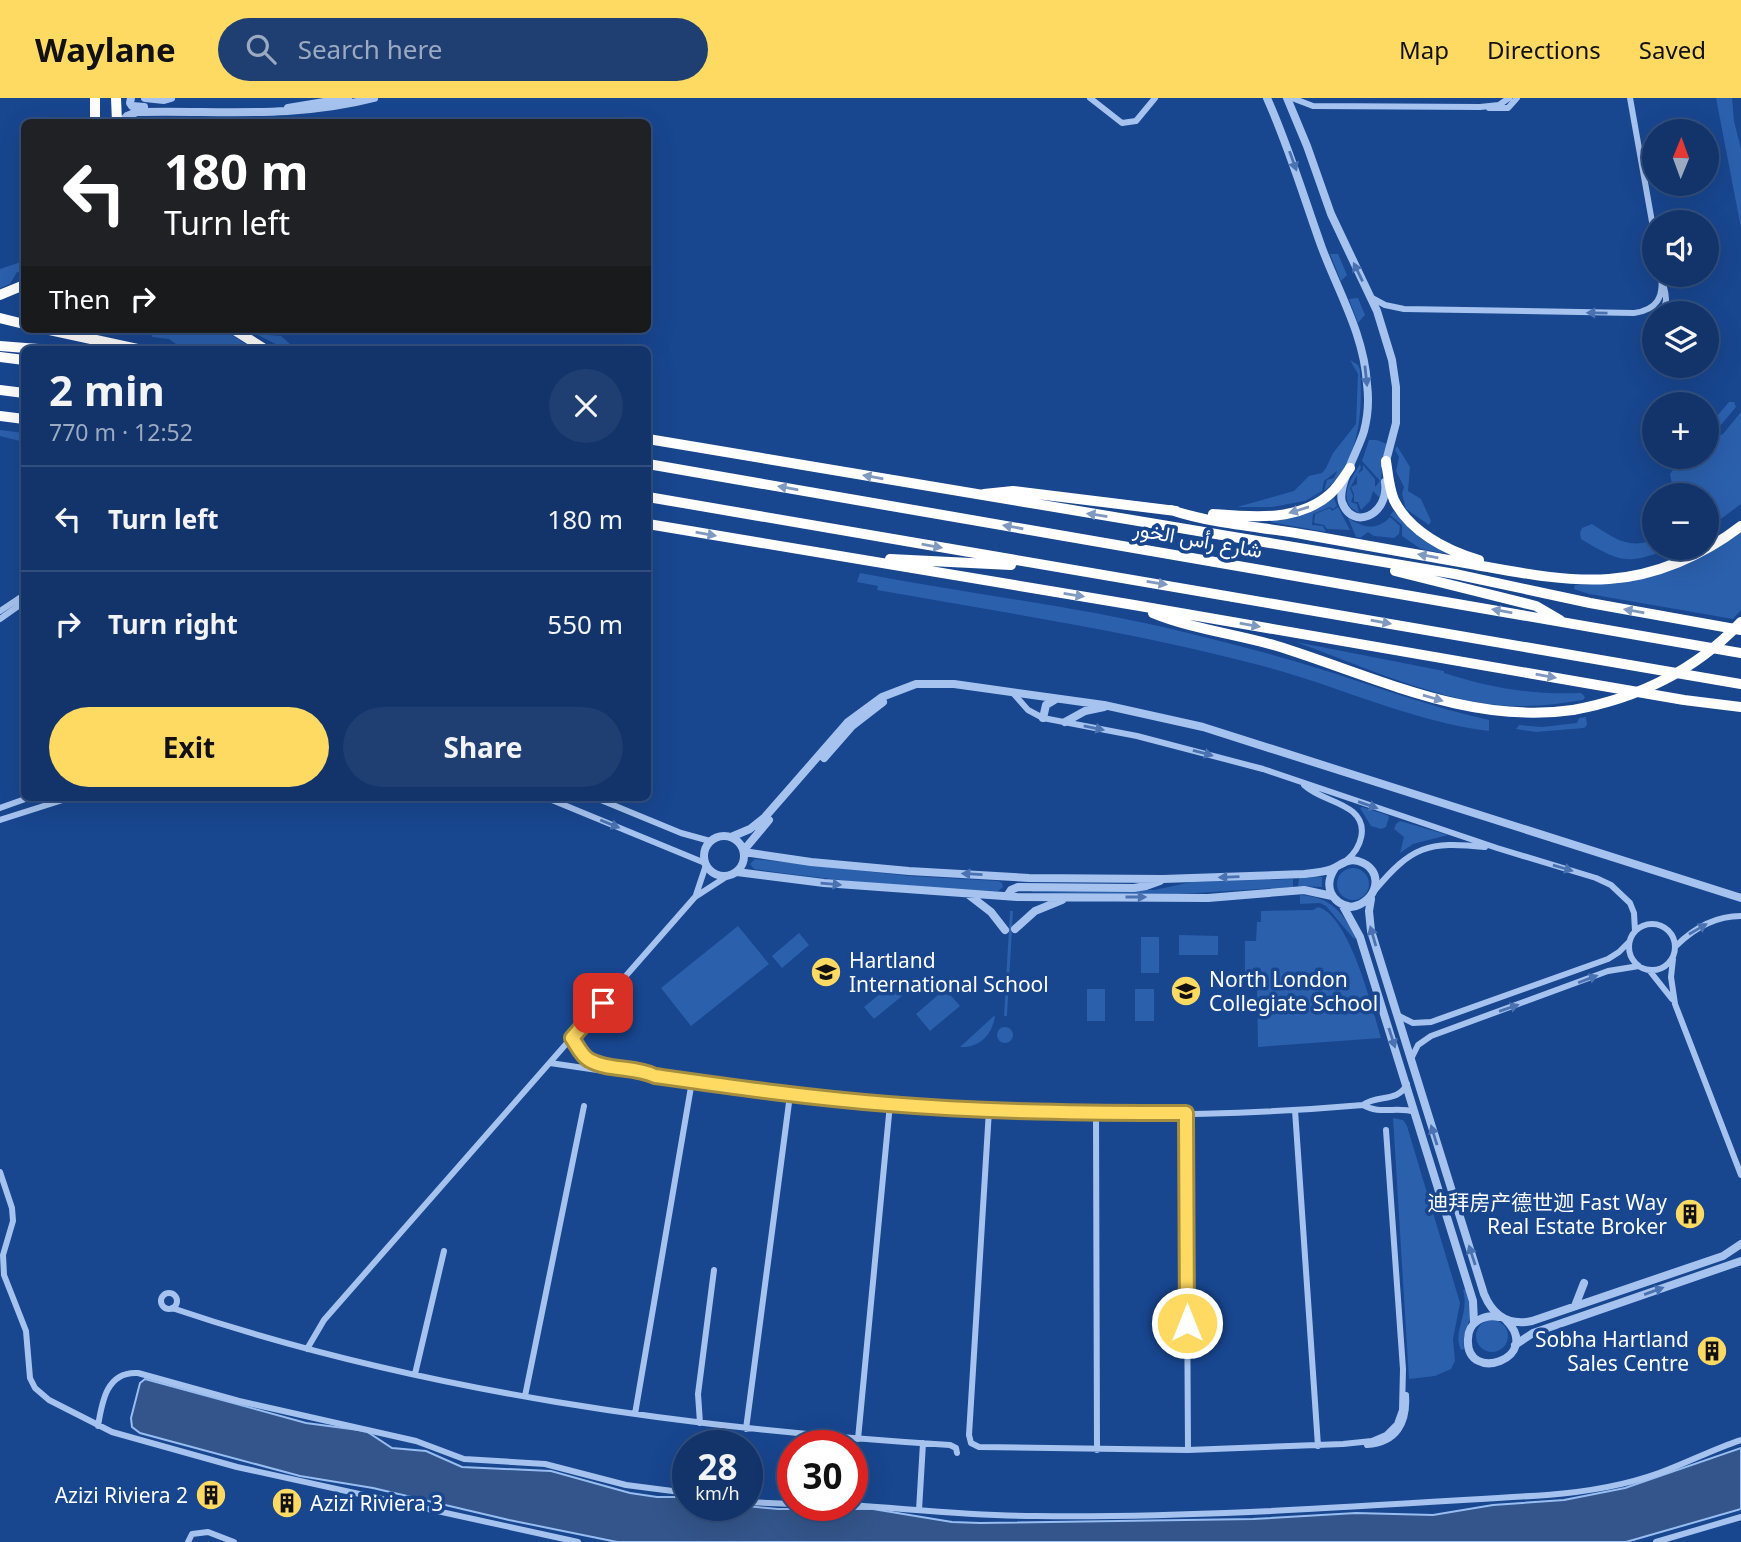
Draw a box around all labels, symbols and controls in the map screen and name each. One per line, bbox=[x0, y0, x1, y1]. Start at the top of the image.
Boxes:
search box bbox=[218, 18, 708, 81]
text: Waylane bbox=[35, 27, 176, 72]
icon: search bbox=[242, 30, 280, 68]
text: Search here bbox=[298, 31, 442, 67]
text: Map bbox=[1399, 33, 1449, 66]
text: Directions bbox=[1487, 33, 1601, 66]
text: Saved bbox=[1639, 33, 1706, 66]
north arrow bbox=[1642, 119, 1718, 196]
map controls bbox=[1642, 119, 1719, 560]
text: 180 m bbox=[164, 138, 309, 204]
icon: left bbox=[49, 147, 140, 238]
one-way arrow bbox=[1288, 151, 1299, 172]
text: Turn left bbox=[164, 201, 290, 244]
button: sound bbox=[1642, 210, 1719, 287]
one-way arrow bbox=[1353, 262, 1364, 282]
icon: right bbox=[124, 280, 162, 318]
text: Then bbox=[49, 281, 110, 317]
button: layers bbox=[1642, 301, 1719, 378]
one-way arrow bbox=[1586, 307, 1608, 318]
text: 2 min bbox=[49, 361, 165, 418]
one-way arrow bbox=[1361, 365, 1372, 387]
button: close bbox=[549, 369, 623, 443]
button: + bbox=[1642, 392, 1719, 469]
text: 770 m · 12:52 bbox=[49, 416, 193, 448]
one-way arrow bbox=[862, 471, 884, 482]
one-way arrow bbox=[777, 482, 799, 493]
button: − bbox=[1642, 483, 1719, 560]
icon: left bbox=[49, 500, 87, 538]
text: Turn left bbox=[108, 501, 219, 537]
text: 180 m bbox=[547, 501, 623, 537]
one-way arrow bbox=[1288, 505, 1309, 515]
one-way arrow bbox=[1086, 509, 1108, 520]
street label: شارع رأس الخور bbox=[1130, 514, 1265, 565]
one-way arrow bbox=[1002, 521, 1024, 532]
one-way arrow bbox=[695, 529, 717, 540]
one-way arrow bbox=[921, 541, 943, 552]
one-way arrow bbox=[1417, 551, 1439, 562]
one-way arrow bbox=[1146, 578, 1168, 589]
one-way arrow bbox=[1063, 590, 1085, 601]
icon: right bbox=[49, 605, 87, 643]
one-way arrow bbox=[1623, 605, 1645, 616]
text: Turn right bbox=[108, 606, 238, 642]
text: 550 m bbox=[547, 606, 623, 642]
one-way arrow bbox=[1491, 606, 1513, 617]
one-way arrow bbox=[1370, 617, 1392, 628]
one-way arrow bbox=[1239, 620, 1261, 631]
one-way arrow bbox=[1535, 671, 1557, 682]
one-way arrow bbox=[1423, 693, 1444, 703]
button: Exit bbox=[49, 707, 329, 787]
button: Share bbox=[343, 707, 623, 787]
one-way arrow bbox=[1083, 722, 1105, 733]
one-way arrow bbox=[1192, 748, 1214, 759]
one-way arrow bbox=[1357, 800, 1378, 811]
one-way arrow bbox=[600, 818, 621, 829]
one-way arrow bbox=[1552, 863, 1573, 873]
one-way arrow bbox=[961, 869, 983, 880]
one-way arrow bbox=[1218, 871, 1240, 882]
one-way arrow bbox=[820, 879, 842, 890]
one-way arrow bbox=[1126, 891, 1148, 903]
one-way arrow bbox=[1689, 923, 1708, 935]
one-way arrow bbox=[1367, 925, 1377, 946]
place label: Hartland International School bbox=[849, 946, 1049, 998]
school or university icon: Hartland International School bbox=[809, 955, 843, 989]
place label: North London Collegiate School bbox=[1209, 965, 1378, 1017]
pin bbox=[573, 973, 633, 1033]
one-way arrow bbox=[1578, 973, 1599, 984]
school or university icon: North London Collegiate School bbox=[1169, 974, 1203, 1008]
icon: arrive bbox=[584, 984, 622, 1022]
one-way arrow bbox=[1498, 1002, 1519, 1013]
one-way arrow bbox=[1387, 1028, 1398, 1049]
one-way arrow bbox=[1429, 1125, 1439, 1146]
place label: 迪拜房产德世迦 Fast Way Real Estate Broker bbox=[1427, 1188, 1667, 1240]
building icon: 迪拜房产德世迦 Fast Way Real Estate Broker bbox=[1673, 1197, 1707, 1231]
one-way arrow bbox=[1466, 1244, 1476, 1265]
position arrow bbox=[1150, 1286, 1224, 1360]
one-way arrow bbox=[1643, 1286, 1664, 1297]
place label: Sobha Hartland Sales Centre bbox=[1535, 1325, 1689, 1377]
building icon: Sobha Hartland Sales Centre bbox=[1695, 1334, 1729, 1368]
speed limit sign: 30 bbox=[777, 1430, 868, 1521]
text: 28 bbox=[697, 1443, 738, 1490]
building icon: Azizi Riviera 2 bbox=[194, 1478, 228, 1512]
place label: Azizi Riviera 2 bbox=[55, 1481, 188, 1509]
text: km/h bbox=[695, 1481, 740, 1505]
building icon: Azizi Riviera 3 bbox=[270, 1486, 304, 1520]
place label: Azizi Riviera 3 bbox=[310, 1489, 443, 1517]

